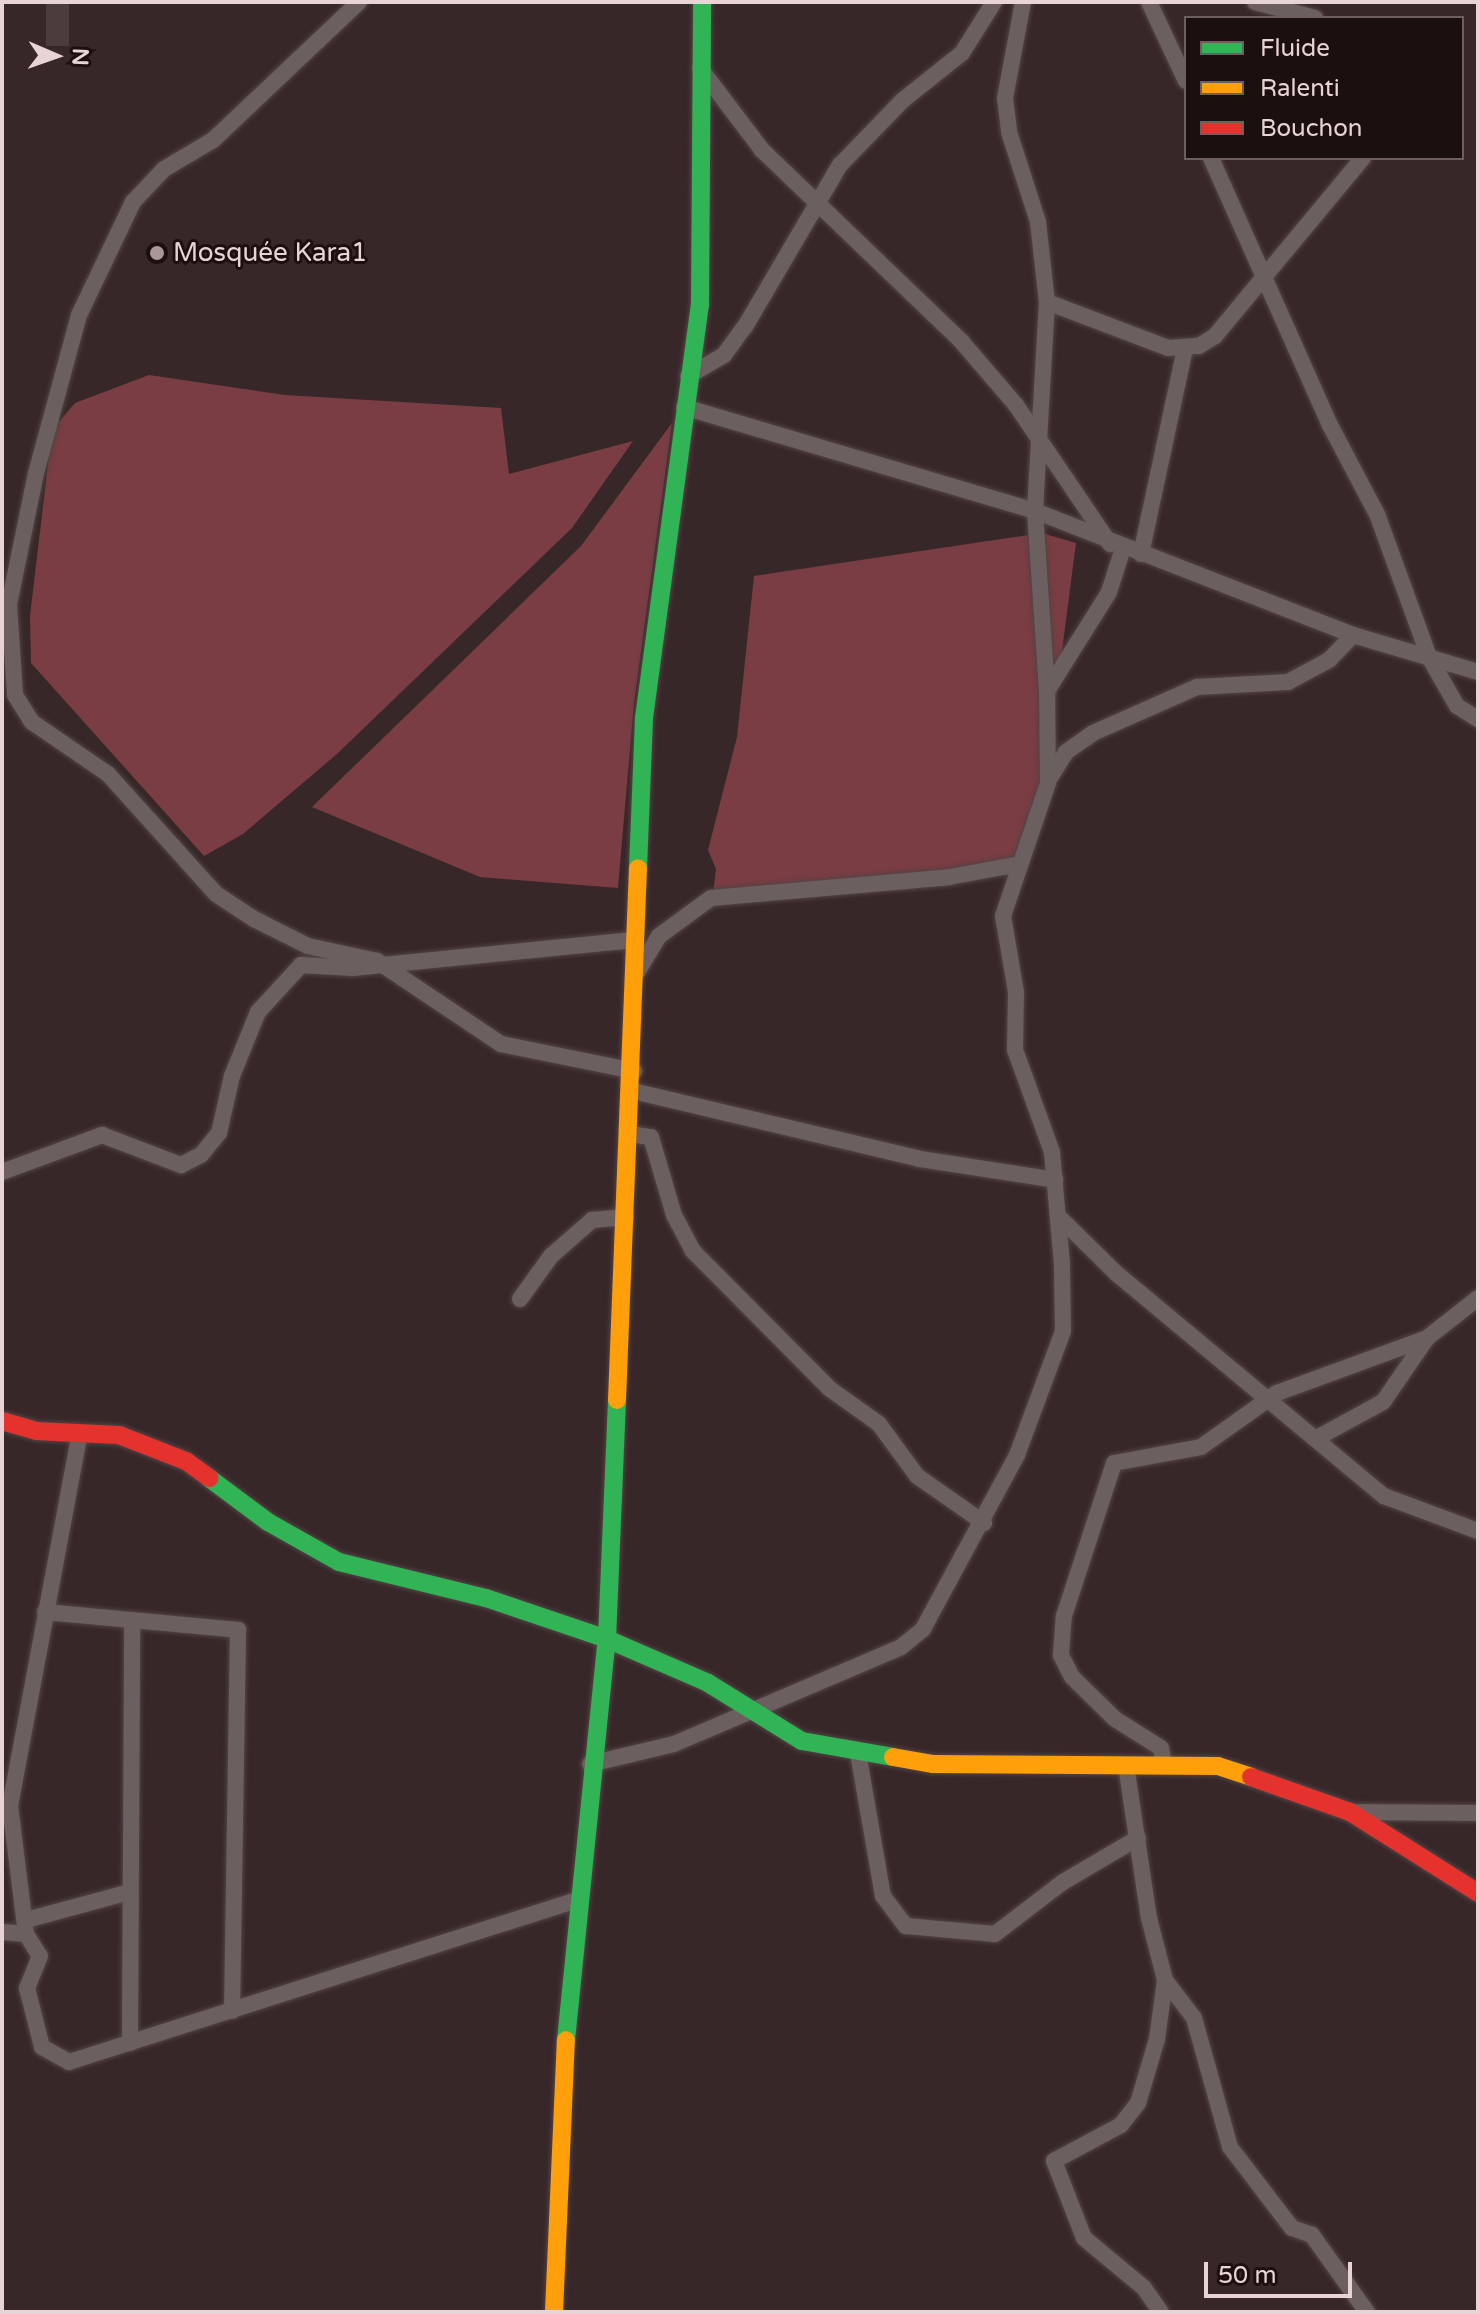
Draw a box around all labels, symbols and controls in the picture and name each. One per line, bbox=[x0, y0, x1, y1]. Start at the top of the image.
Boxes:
north arrow bbox=[16, 16, 96, 96]
legend bbox=[1184, 16, 1464, 160]
text: Fluide bbox=[1260, 34, 1330, 63]
text: N bbox=[67, 48, 93, 66]
text: Ralenti bbox=[1260, 74, 1340, 103]
text: Bouchon bbox=[1260, 114, 1362, 143]
place label: Mosquée Kara1 bbox=[173, 237, 367, 269]
marker: Mosquée Kara1 bbox=[148, 244, 166, 262]
scale bar bbox=[1208, 2246, 1356, 2296]
text: 50 m bbox=[1218, 2261, 1276, 2290]

